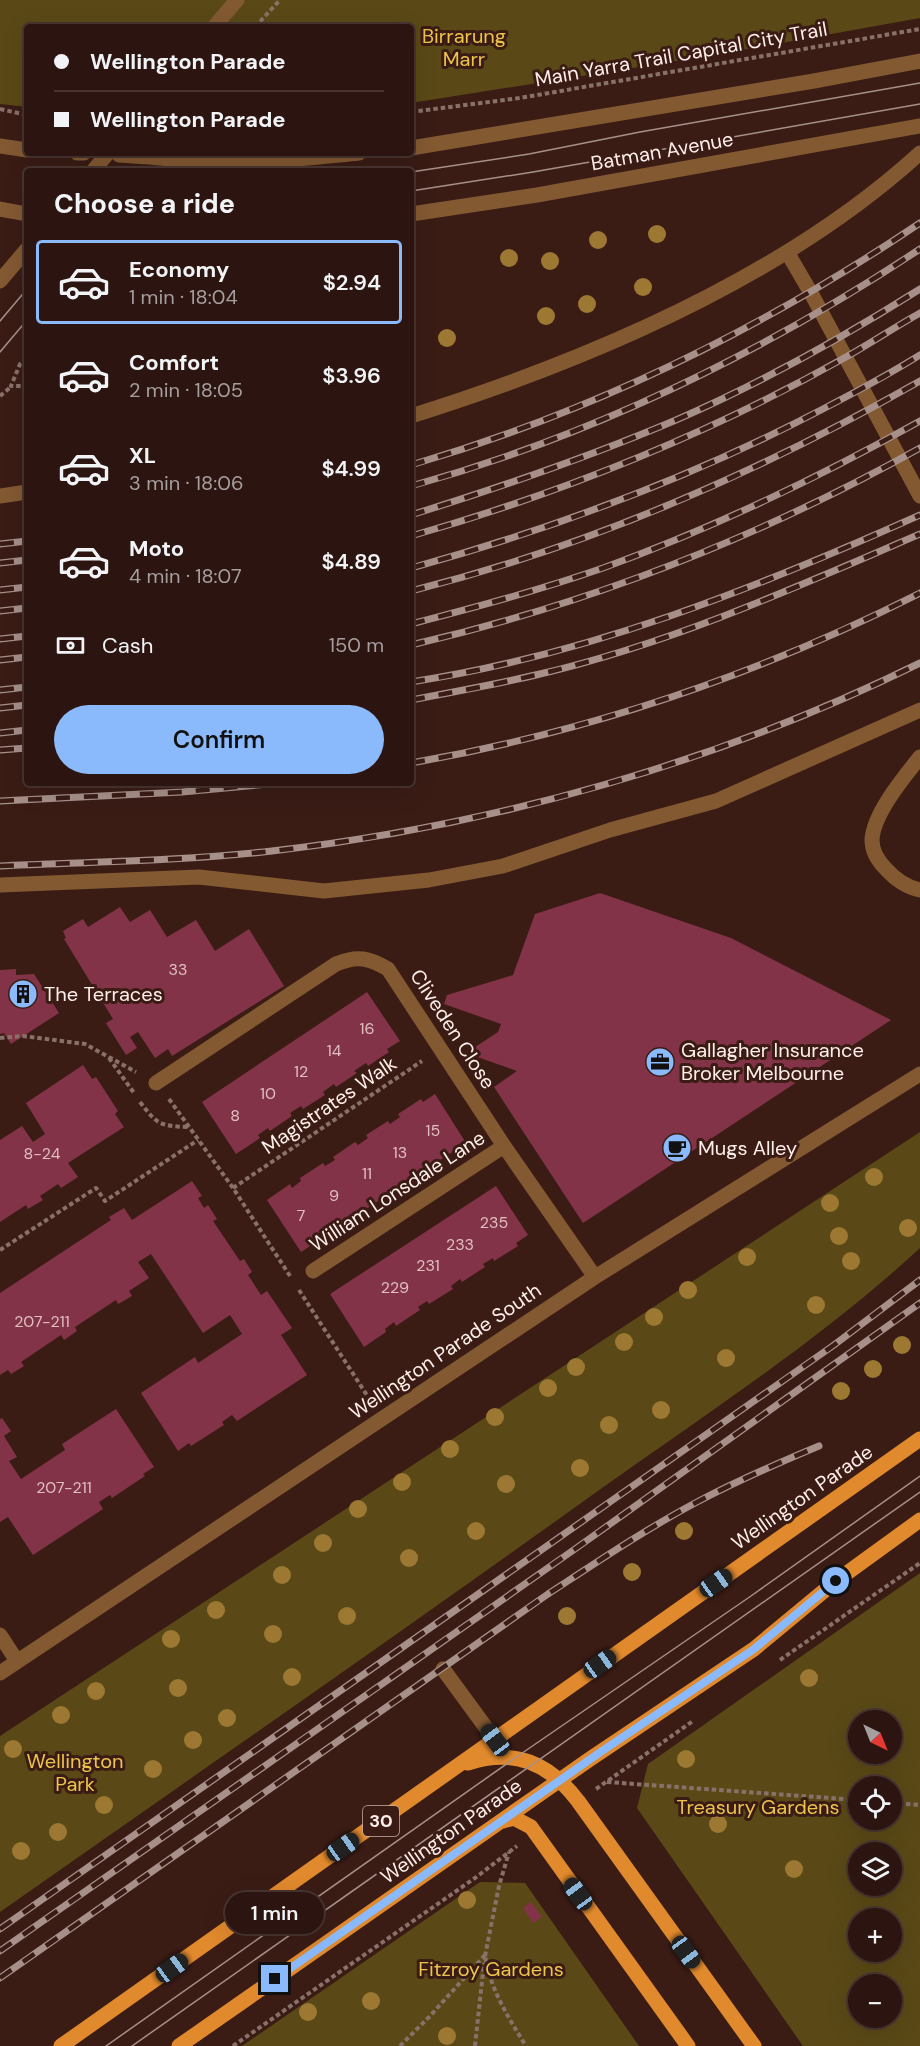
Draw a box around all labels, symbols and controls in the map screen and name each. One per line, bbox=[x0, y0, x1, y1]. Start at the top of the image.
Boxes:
street label: Main Yarra Trail Capital City Trail bbox=[533, 15, 829, 93]
park label: Birrarung Marr bbox=[422, 23, 506, 72]
text: Wellington Parade bbox=[90, 47, 286, 76]
text: Wellington Parade bbox=[90, 105, 286, 134]
street label: Batman Avenue bbox=[589, 126, 735, 176]
text: Choose a ride bbox=[54, 186, 235, 221]
icon: car bbox=[57, 255, 111, 309]
text: Economy bbox=[129, 255, 229, 284]
text: $2.94 bbox=[323, 268, 381, 297]
text: 1 min · 18:04 bbox=[129, 284, 238, 310]
icon: car bbox=[57, 348, 111, 402]
text: Comfort bbox=[129, 348, 219, 377]
text: $3.96 bbox=[322, 361, 381, 390]
text: 2 min · 18:05 bbox=[129, 377, 243, 403]
icon: car bbox=[57, 441, 111, 495]
text: XL bbox=[129, 441, 156, 470]
text: $4.99 bbox=[321, 454, 381, 483]
text: 3 min · 18:06 bbox=[129, 470, 244, 496]
icon: car bbox=[57, 534, 111, 588]
text: Moto bbox=[129, 534, 184, 563]
text: $4.89 bbox=[322, 547, 381, 576]
text: 4 min · 18:07 bbox=[129, 563, 242, 589]
icon: cash bbox=[54, 629, 87, 662]
text: Cash bbox=[102, 631, 153, 660]
text: 150 m bbox=[329, 632, 384, 658]
button: Confirm bbox=[54, 705, 384, 774]
house number: 33 bbox=[169, 959, 187, 980]
street label: Cliveden Close bbox=[405, 964, 501, 1094]
building icon: The Terraces bbox=[7, 978, 39, 1010]
place label: The Terraces bbox=[44, 981, 163, 1007]
house number: 16 bbox=[359, 1018, 375, 1039]
place label: Gallagher Insurance Broker Melbourne bbox=[681, 1037, 864, 1086]
house number: 14 bbox=[327, 1040, 342, 1061]
office icon: Gallagher Insurance Broker Melbourne bbox=[644, 1046, 676, 1078]
street label: Magistrates Walk bbox=[257, 1050, 401, 1160]
house number: 12 bbox=[294, 1061, 308, 1082]
house number: 10 bbox=[260, 1083, 276, 1104]
house number: 8 bbox=[230, 1105, 240, 1126]
house number: 15 bbox=[426, 1120, 440, 1141]
street label: William Lonsdale Lane bbox=[304, 1124, 490, 1258]
cafe icon: Mugs Alley bbox=[661, 1132, 693, 1164]
place label: Mugs Alley bbox=[698, 1135, 797, 1161]
house number: 13 bbox=[393, 1142, 407, 1163]
house number: 8-24 bbox=[23, 1143, 61, 1164]
house number: 11 bbox=[362, 1163, 372, 1184]
house number: 9 bbox=[329, 1185, 339, 1206]
house number: 7 bbox=[297, 1205, 305, 1226]
house number: 235 bbox=[480, 1212, 508, 1233]
house number: 233 bbox=[446, 1234, 474, 1255]
house number: 231 bbox=[416, 1255, 440, 1276]
street label: Wellington Parade South bbox=[344, 1277, 546, 1425]
house number: 229 bbox=[381, 1277, 409, 1298]
house number: 207-211 bbox=[14, 1311, 70, 1332]
street label: Wellington Parade bbox=[726, 1439, 878, 1555]
house number: 207-211 bbox=[36, 1477, 92, 1498]
car bbox=[696, 1565, 736, 1601]
route start bbox=[822, 1567, 849, 1594]
car bbox=[580, 1646, 620, 1682]
north arrow bbox=[848, 1710, 902, 1764]
map controls bbox=[848, 1710, 902, 2028]
car bbox=[477, 1720, 513, 1760]
park label: Wellington Park bbox=[27, 1748, 123, 1797]
street label: Wellington Parade bbox=[375, 1773, 527, 1889]
button: locate bbox=[848, 1776, 902, 1830]
park label: Treasury Gardens bbox=[676, 1794, 840, 1820]
road number: 30 bbox=[363, 1806, 399, 1836]
car bbox=[323, 1829, 363, 1865]
button: layers bbox=[848, 1842, 902, 1896]
car bbox=[560, 1874, 596, 1914]
callout: 1 min bbox=[226, 1892, 324, 1934]
text: 1 min bbox=[251, 1900, 298, 1926]
button: + bbox=[848, 1908, 902, 1962]
car bbox=[668, 1932, 704, 1972]
car bbox=[152, 1950, 192, 1986]
park label: Fitzroy Gardens bbox=[418, 1956, 564, 1982]
route end bbox=[261, 1965, 288, 1992]
button: − bbox=[848, 1974, 902, 2028]

